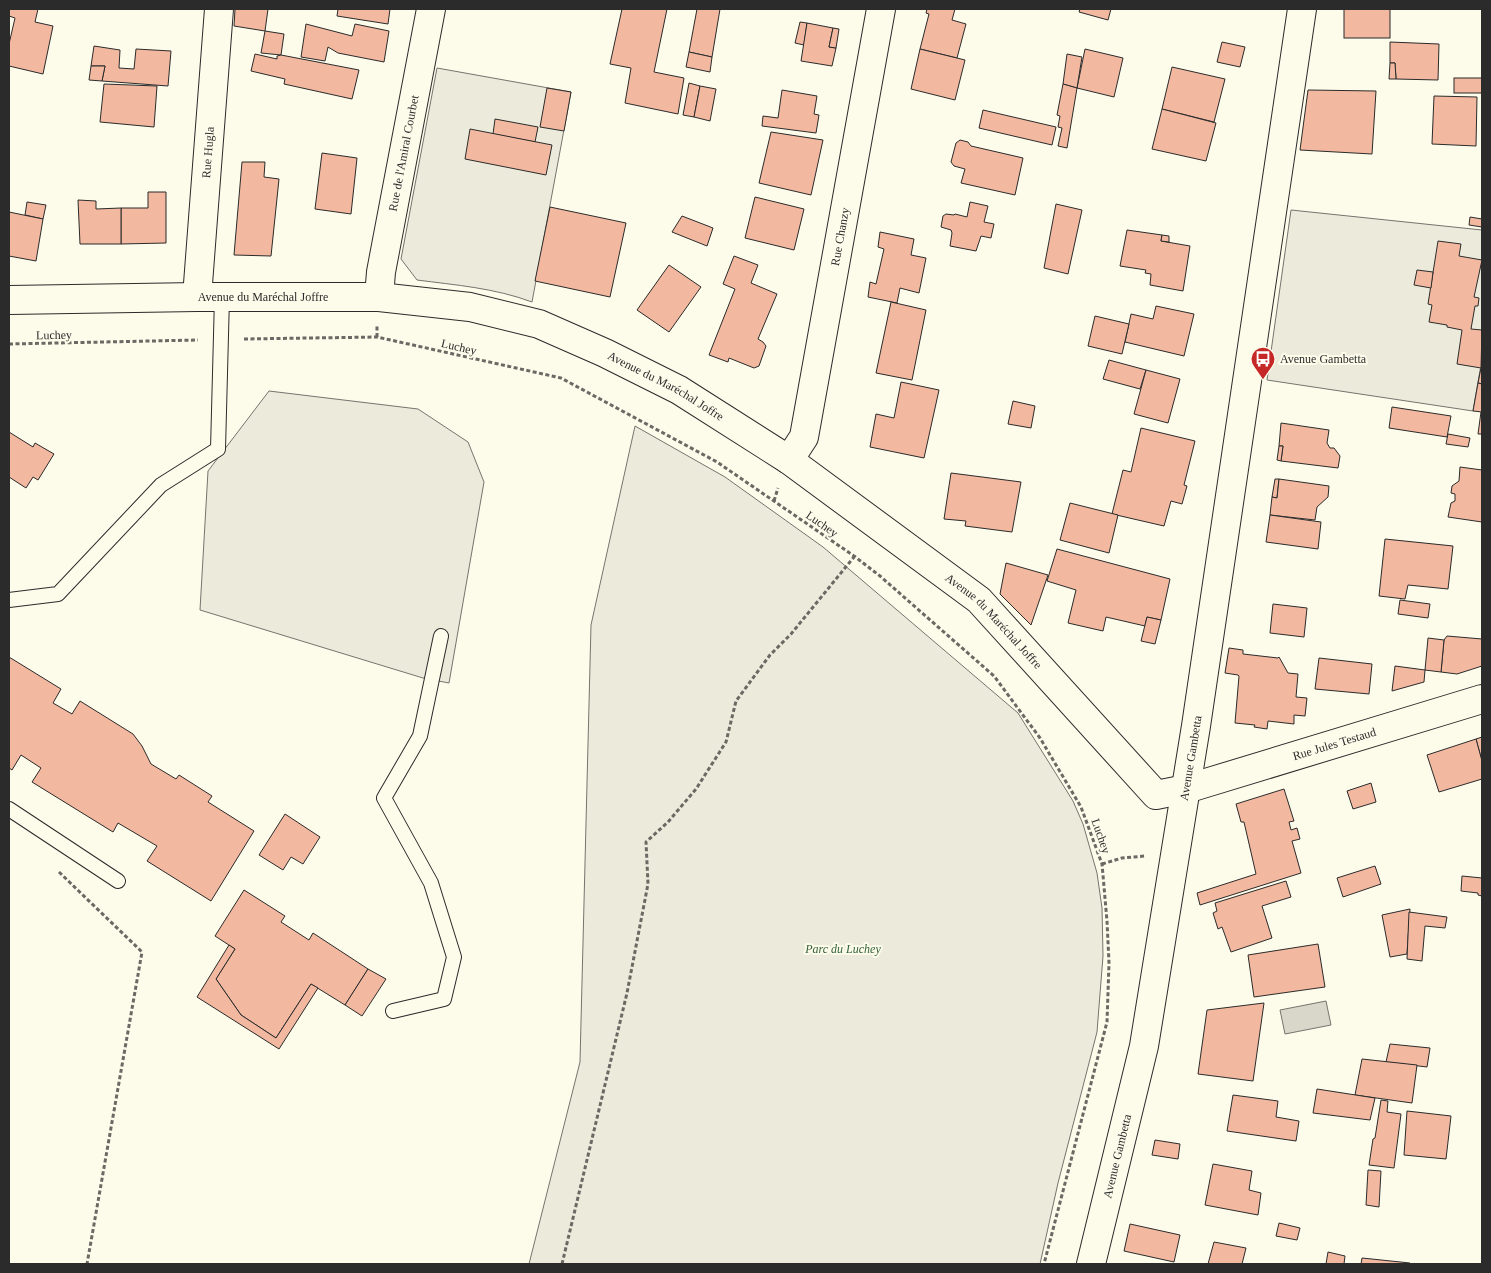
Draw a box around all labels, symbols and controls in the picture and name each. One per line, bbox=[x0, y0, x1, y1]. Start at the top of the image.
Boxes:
street label: Rue de l'Amiral Courbet bbox=[386, 93, 422, 212]
street label: Rue Hugla bbox=[199, 125, 217, 179]
street label: Rue Chanzy bbox=[828, 206, 852, 267]
street label: Avenue du Maréchal Joffre bbox=[198, 290, 328, 304]
street label: Luchey bbox=[36, 328, 72, 342]
street label: Luchey bbox=[440, 336, 478, 358]
bus stop icon: Avenue Gambetta bbox=[1250, 346, 1276, 380]
street label: Avenue du Maréchal Joffre bbox=[605, 349, 726, 424]
place label: Avenue Gambetta bbox=[1280, 352, 1367, 366]
street label: Luchey bbox=[803, 508, 841, 540]
street label: Avenue du Maréchal Joffre bbox=[943, 571, 1045, 672]
street label: Avenue Gambetta bbox=[1177, 714, 1205, 802]
street label: Rue Jules Testaud bbox=[1291, 725, 1378, 763]
street label: Luchey bbox=[1089, 817, 1113, 855]
park label: Parc du Luchey bbox=[804, 942, 881, 956]
street label: Avenue Gambetta bbox=[1100, 1112, 1134, 1200]

